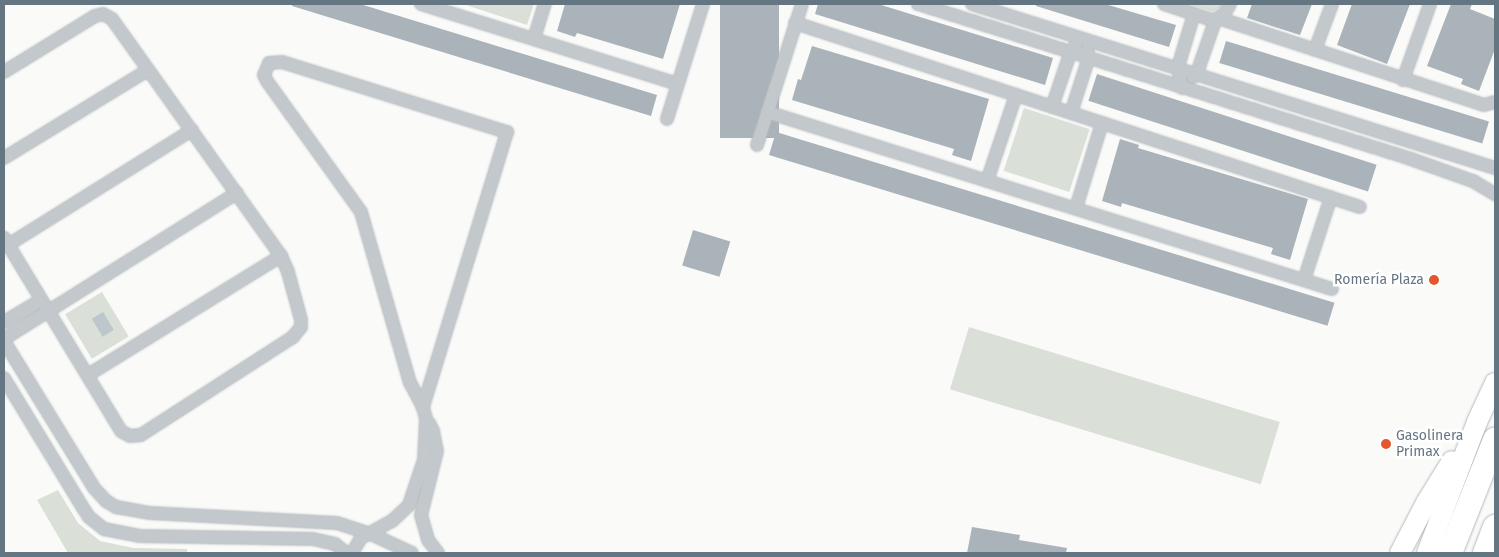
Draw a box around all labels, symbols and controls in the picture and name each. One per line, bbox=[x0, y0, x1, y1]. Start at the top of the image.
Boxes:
place label: Romería Plaza bbox=[1334, 272, 1424, 288]
marker: Romería Plaza bbox=[1428, 274, 1440, 286]
place label: Gasolinera Primax bbox=[1396, 428, 1463, 461]
marker: Gasolinera Primax bbox=[1380, 438, 1392, 450]

